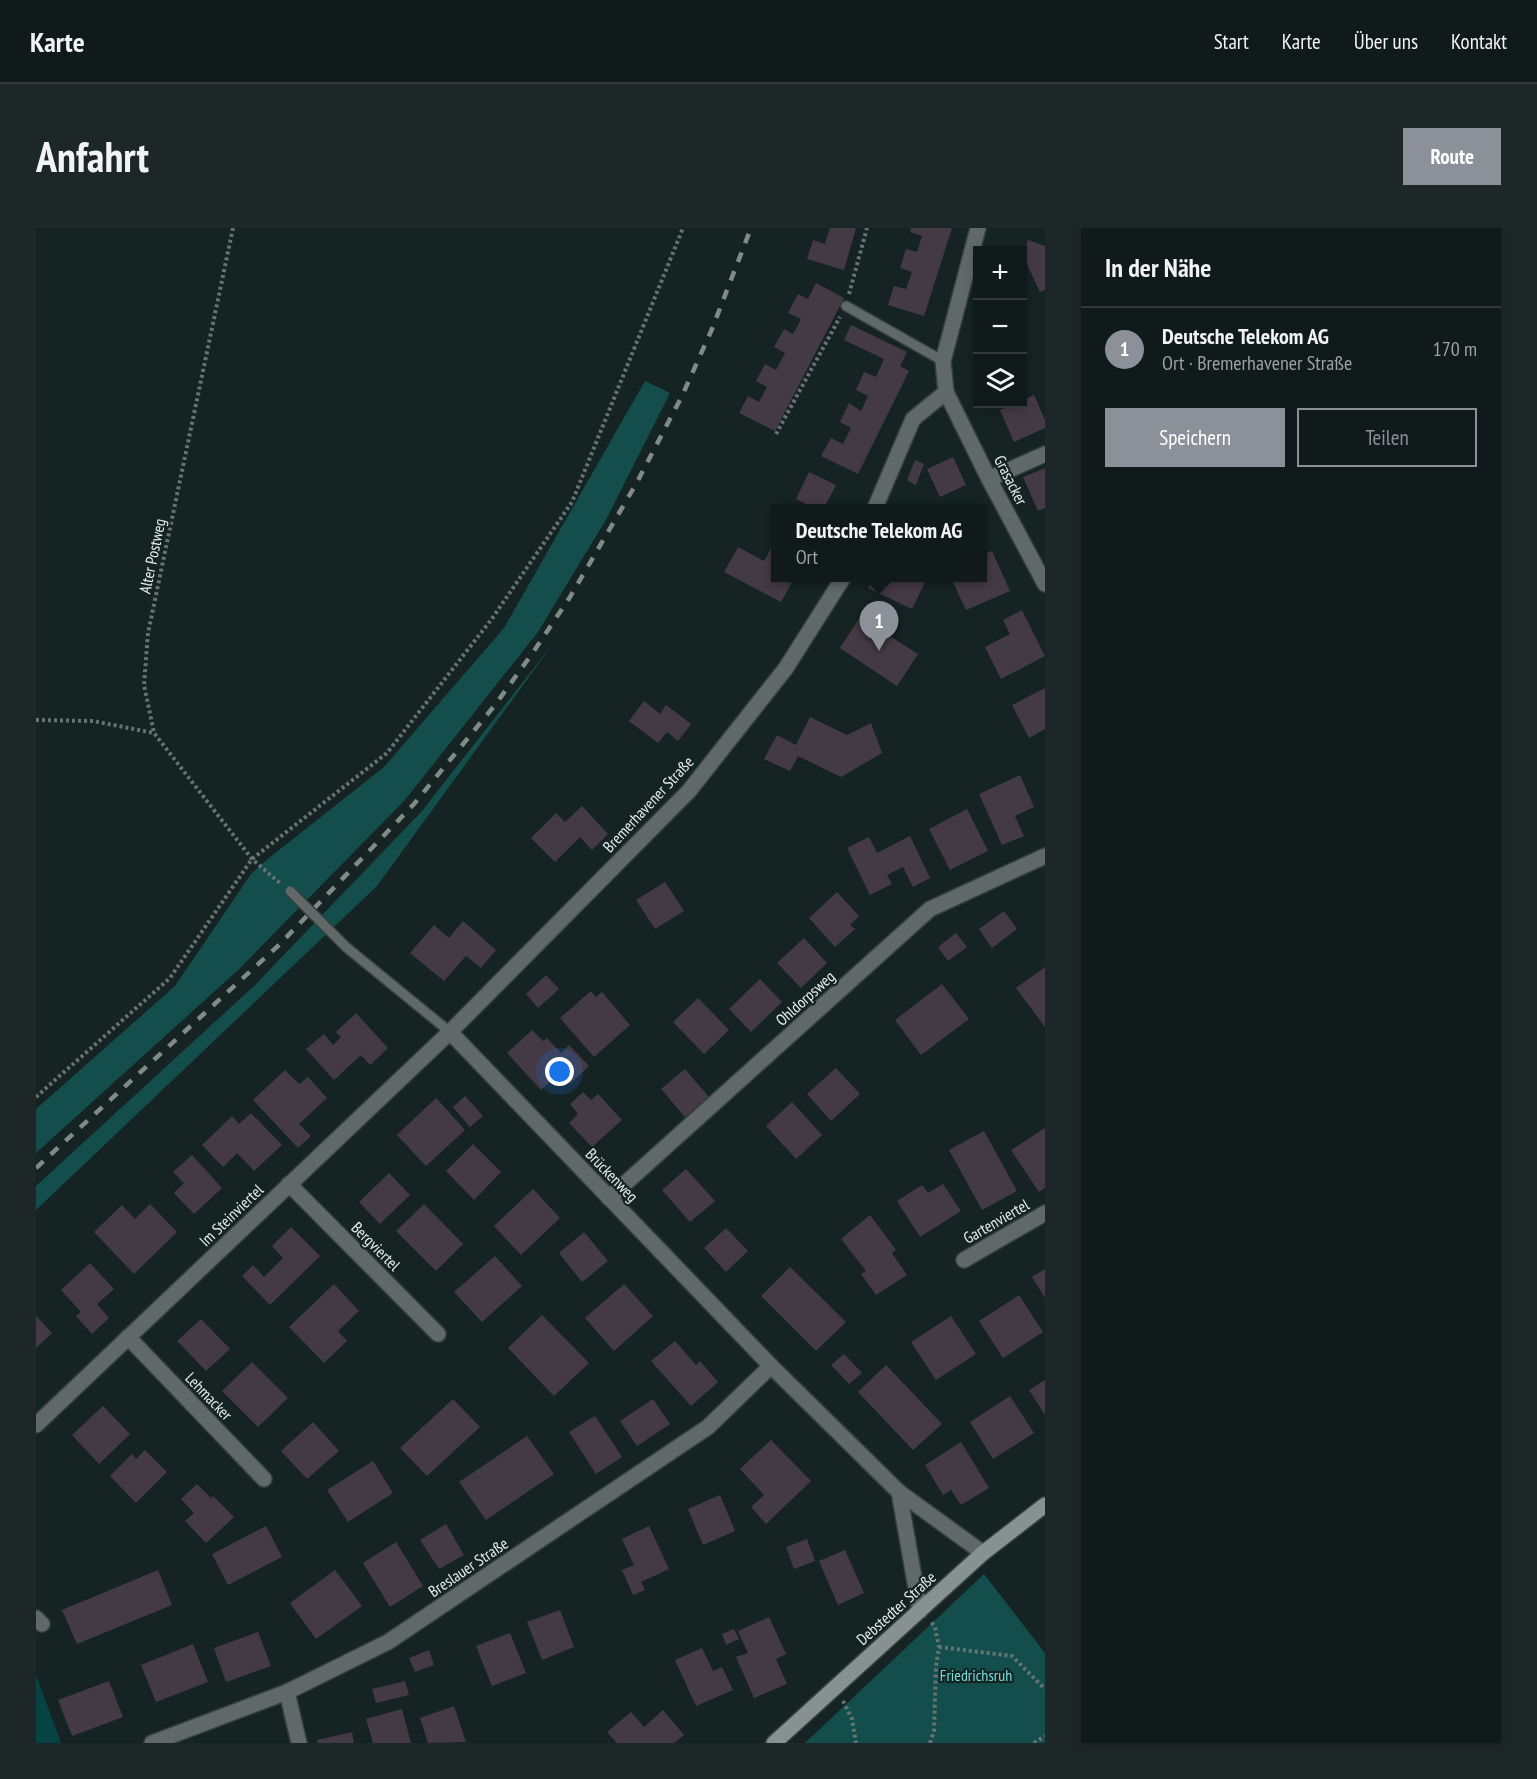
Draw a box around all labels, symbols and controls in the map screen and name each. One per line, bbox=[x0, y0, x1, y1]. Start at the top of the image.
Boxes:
text: Karte bbox=[30, 23, 85, 60]
text: Start bbox=[1214, 28, 1249, 55]
text: Karte bbox=[1282, 28, 1321, 55]
text: Über uns bbox=[1354, 28, 1418, 55]
text: Kontakt bbox=[1451, 28, 1507, 55]
button: Route bbox=[1403, 128, 1501, 185]
text: Anfahrt bbox=[36, 129, 149, 184]
map controls bbox=[973, 246, 1027, 408]
button: + bbox=[973, 246, 1027, 300]
text: In der Nähe bbox=[1105, 251, 1211, 284]
button: − bbox=[973, 300, 1027, 354]
text: Deutsche Telekom AG bbox=[1162, 322, 1329, 350]
text: 1 bbox=[1120, 336, 1129, 362]
text: 170 m bbox=[1433, 336, 1477, 362]
text: Ort · Bremerhavener Straße bbox=[1162, 350, 1352, 376]
button: layers bbox=[973, 354, 1027, 408]
button: Speichern bbox=[1105, 408, 1285, 467]
button: Teilen bbox=[1297, 408, 1477, 467]
street label: Grasacker bbox=[990, 452, 1032, 509]
popup bbox=[771, 504, 987, 582]
text: Deutsche Telekom AG bbox=[796, 516, 962, 544]
street label: Alter Postweg bbox=[134, 517, 170, 595]
text: Ort bbox=[796, 544, 818, 570]
pin: 1 bbox=[860, 602, 898, 651]
street label: Bremerhavener Straße bbox=[598, 752, 698, 856]
street label: Ohldorpsweg bbox=[771, 966, 839, 1030]
your location bbox=[545, 1057, 574, 1086]
street label: Brückenweg bbox=[582, 1144, 642, 1206]
street label: Im Steinviertel bbox=[195, 1179, 267, 1250]
street label: Gartenviertel bbox=[960, 1194, 1033, 1248]
street label: Bergviertel bbox=[347, 1217, 405, 1275]
street label: Lehmacker bbox=[181, 1368, 237, 1425]
street label: Breslauer Straße bbox=[424, 1533, 512, 1601]
street label: Debstedter Straße bbox=[852, 1567, 940, 1649]
park label: Friedrichsruh bbox=[940, 1665, 1012, 1685]

